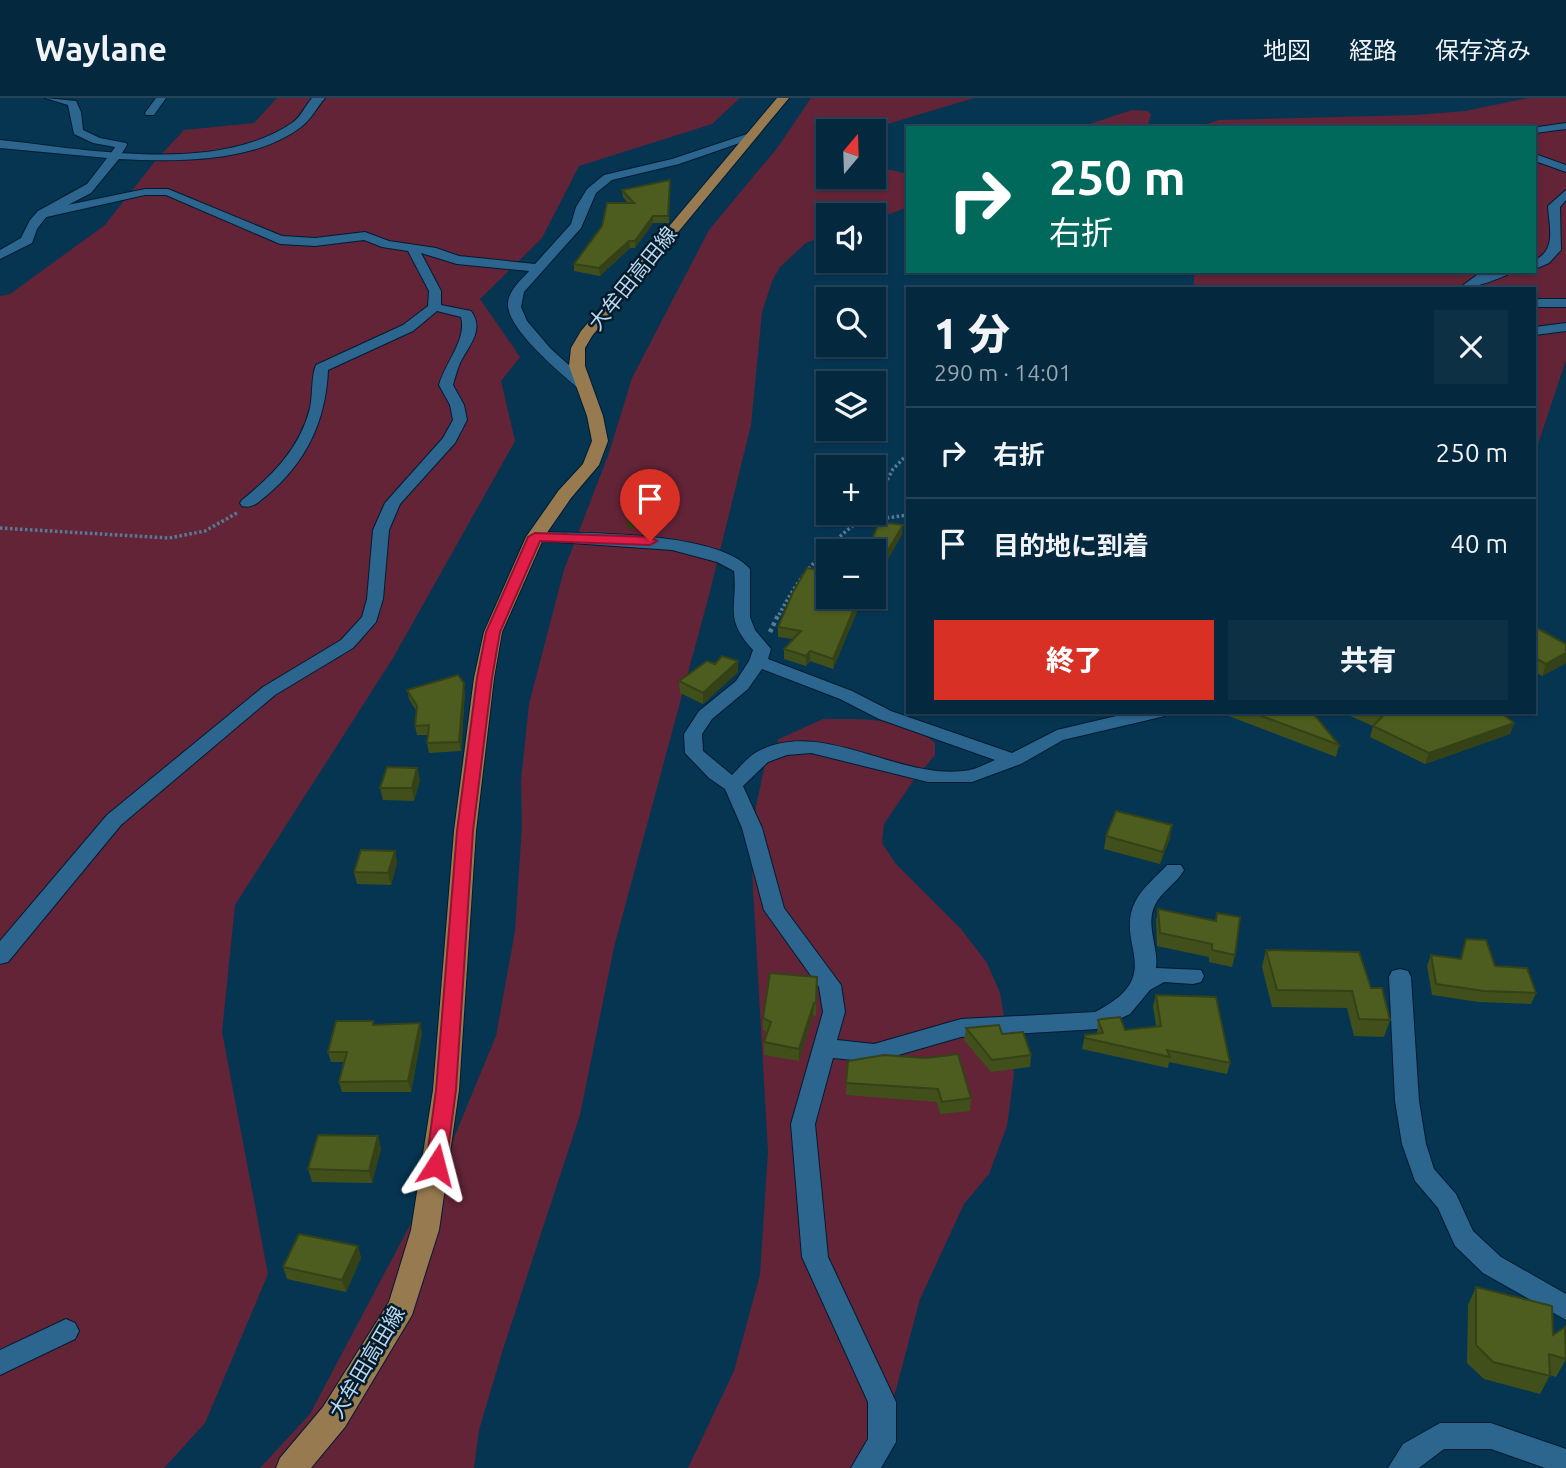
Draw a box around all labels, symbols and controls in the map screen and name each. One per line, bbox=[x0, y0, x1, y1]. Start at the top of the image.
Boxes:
text: Waylane bbox=[35, 30, 167, 67]
text: 地図 bbox=[1263, 37, 1311, 64]
text: 経路 bbox=[1349, 37, 1397, 64]
text: 保存済み bbox=[1435, 37, 1531, 64]
north arrow bbox=[816, 119, 886, 189]
map controls bbox=[816, 119, 886, 609]
text: 250 m bbox=[1049, 149, 1186, 204]
icon: right bbox=[934, 154, 1025, 245]
button: sound bbox=[816, 203, 886, 273]
text: 右折 bbox=[1049, 214, 1113, 250]
street label: 大牟田高田線 bbox=[583, 221, 681, 335]
button: search bbox=[816, 287, 886, 357]
text: 1 分 bbox=[934, 310, 1010, 357]
button: close bbox=[1434, 310, 1508, 384]
text: 290 m · 14:01 bbox=[934, 360, 1072, 385]
button: layers bbox=[816, 371, 886, 441]
icon: right bbox=[934, 434, 972, 472]
text: 250 m bbox=[1436, 438, 1508, 467]
text: 右折 bbox=[993, 440, 1045, 469]
button: + bbox=[816, 455, 886, 525]
pin bbox=[620, 469, 680, 541]
icon: arrive bbox=[631, 480, 669, 518]
icon: arrive bbox=[934, 525, 972, 563]
text: 40 m bbox=[1450, 529, 1508, 558]
text: 目的地に到着 bbox=[993, 531, 1149, 560]
button: − bbox=[816, 539, 886, 609]
button: 終了 bbox=[934, 620, 1214, 700]
button: 共有 bbox=[1228, 620, 1508, 700]
position arrow bbox=[399, 1128, 473, 1202]
street label: 大牟田高田線 bbox=[323, 1302, 409, 1422]

